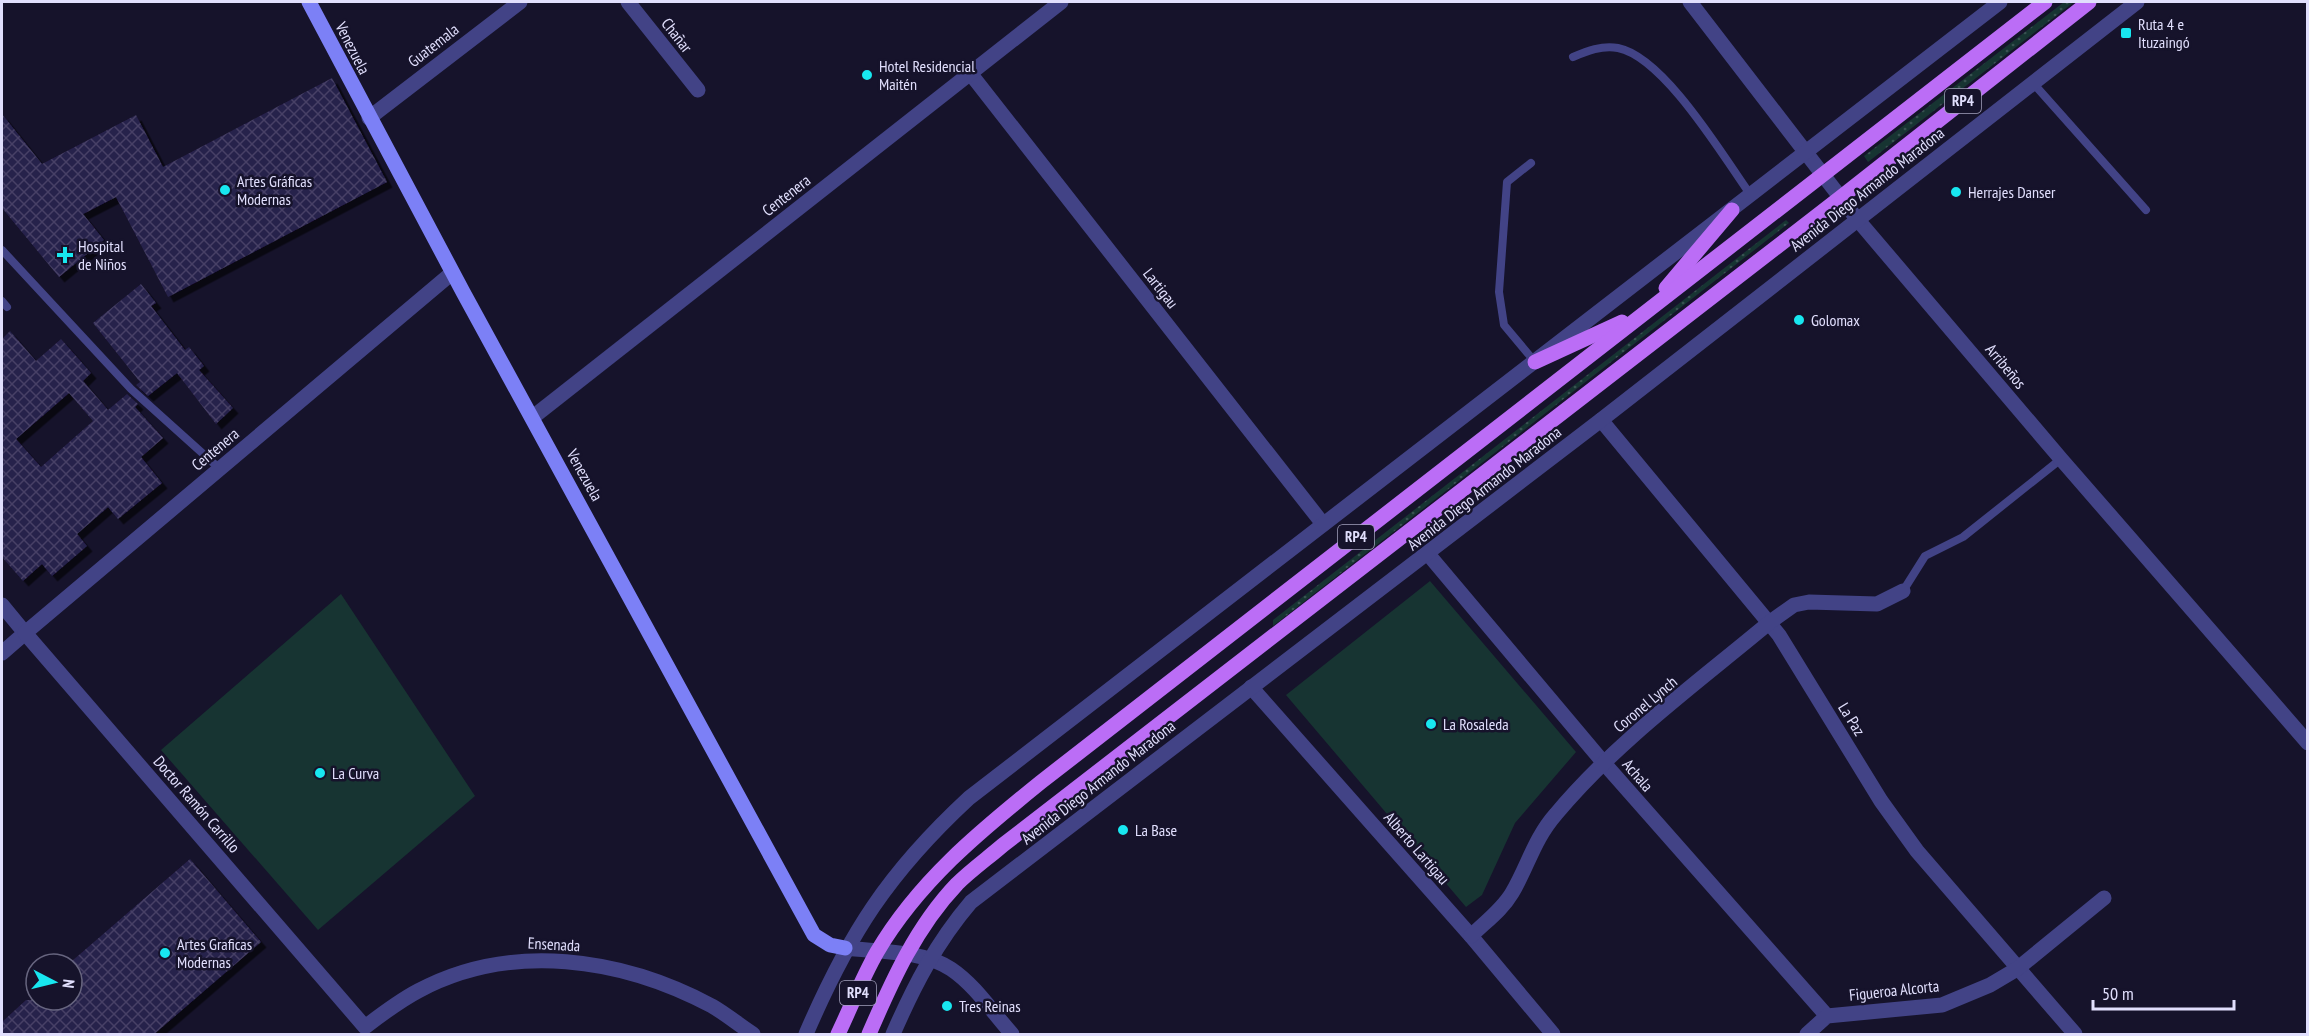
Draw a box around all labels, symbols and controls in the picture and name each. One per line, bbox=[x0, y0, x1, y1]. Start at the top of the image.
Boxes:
street label: Chañar bbox=[657, 14, 697, 57]
place label: Ruta 4 e Ituzaingó bbox=[2138, 14, 2190, 52]
street label: Venezuela bbox=[331, 18, 375, 78]
street label: Guatemala bbox=[404, 19, 462, 71]
marker: Ruta 4 e Ituzaingó bbox=[2119, 26, 2133, 40]
place label: Hotel Residencial Maitén bbox=[879, 56, 975, 94]
marker: Hotel Residencial Maitén bbox=[860, 68, 874, 82]
road number: RP4 bbox=[1945, 89, 1981, 113]
street label: Avenida Diego Armando Maradona bbox=[1786, 123, 1948, 255]
street label: Centenera bbox=[758, 170, 814, 220]
place label: Artes Gráficas Modernas bbox=[237, 171, 312, 209]
place label: Herrajes Danser bbox=[1968, 182, 2056, 202]
marker: Artes Gráficas Modernas bbox=[218, 183, 232, 197]
marker: Herrajes Danser bbox=[1949, 185, 1963, 199]
place label: Hospital de Niños bbox=[78, 236, 126, 274]
marker: Hospital de Niños bbox=[56, 246, 74, 264]
street label: Lartigau bbox=[1139, 264, 1183, 312]
place label: Golomax bbox=[1811, 310, 1860, 330]
marker: Golomax bbox=[1792, 313, 1806, 327]
street label: Arribeños bbox=[1981, 339, 2031, 393]
street label: Avenida Diego Armando Maradona bbox=[1403, 422, 1565, 554]
street label: Centenera bbox=[187, 423, 243, 475]
street label: Venezuela bbox=[562, 445, 607, 504]
road number: RP4 bbox=[1338, 525, 1374, 549]
street label: Coronel Lynch bbox=[1609, 672, 1681, 736]
street label: La Paz bbox=[1834, 699, 1870, 739]
place label: La Rosaleda bbox=[1443, 714, 1509, 734]
street label: Avenida Diego Armando Maradona bbox=[1017, 716, 1179, 848]
marker: La Rosaleda bbox=[1424, 717, 1438, 731]
street label: Doctor Ramón Carrillo bbox=[149, 751, 245, 857]
street label: Achala bbox=[1618, 755, 1658, 795]
place label: La Curva bbox=[332, 763, 379, 783]
marker: La Curva bbox=[313, 766, 327, 780]
street label: Alberto Lartigau bbox=[1380, 808, 1454, 889]
place label: La Base bbox=[1135, 820, 1177, 840]
marker: La Base bbox=[1116, 823, 1130, 837]
street label: Ensenada bbox=[527, 933, 581, 955]
place label: Artes Graficas Modernas bbox=[177, 934, 252, 972]
marker: Artes Graficas Modernas bbox=[158, 946, 172, 960]
north arrow bbox=[24, 952, 84, 1012]
scale bar bbox=[2093, 973, 2234, 1011]
street label: Figueroa Alcorta bbox=[1848, 975, 1940, 1005]
text: N bbox=[58, 978, 79, 989]
road number: RP4 bbox=[840, 981, 876, 1005]
text: 50 m bbox=[2102, 982, 2134, 1005]
place label: Tres Reinas bbox=[959, 996, 1021, 1016]
marker: Tres Reinas bbox=[940, 999, 954, 1013]

